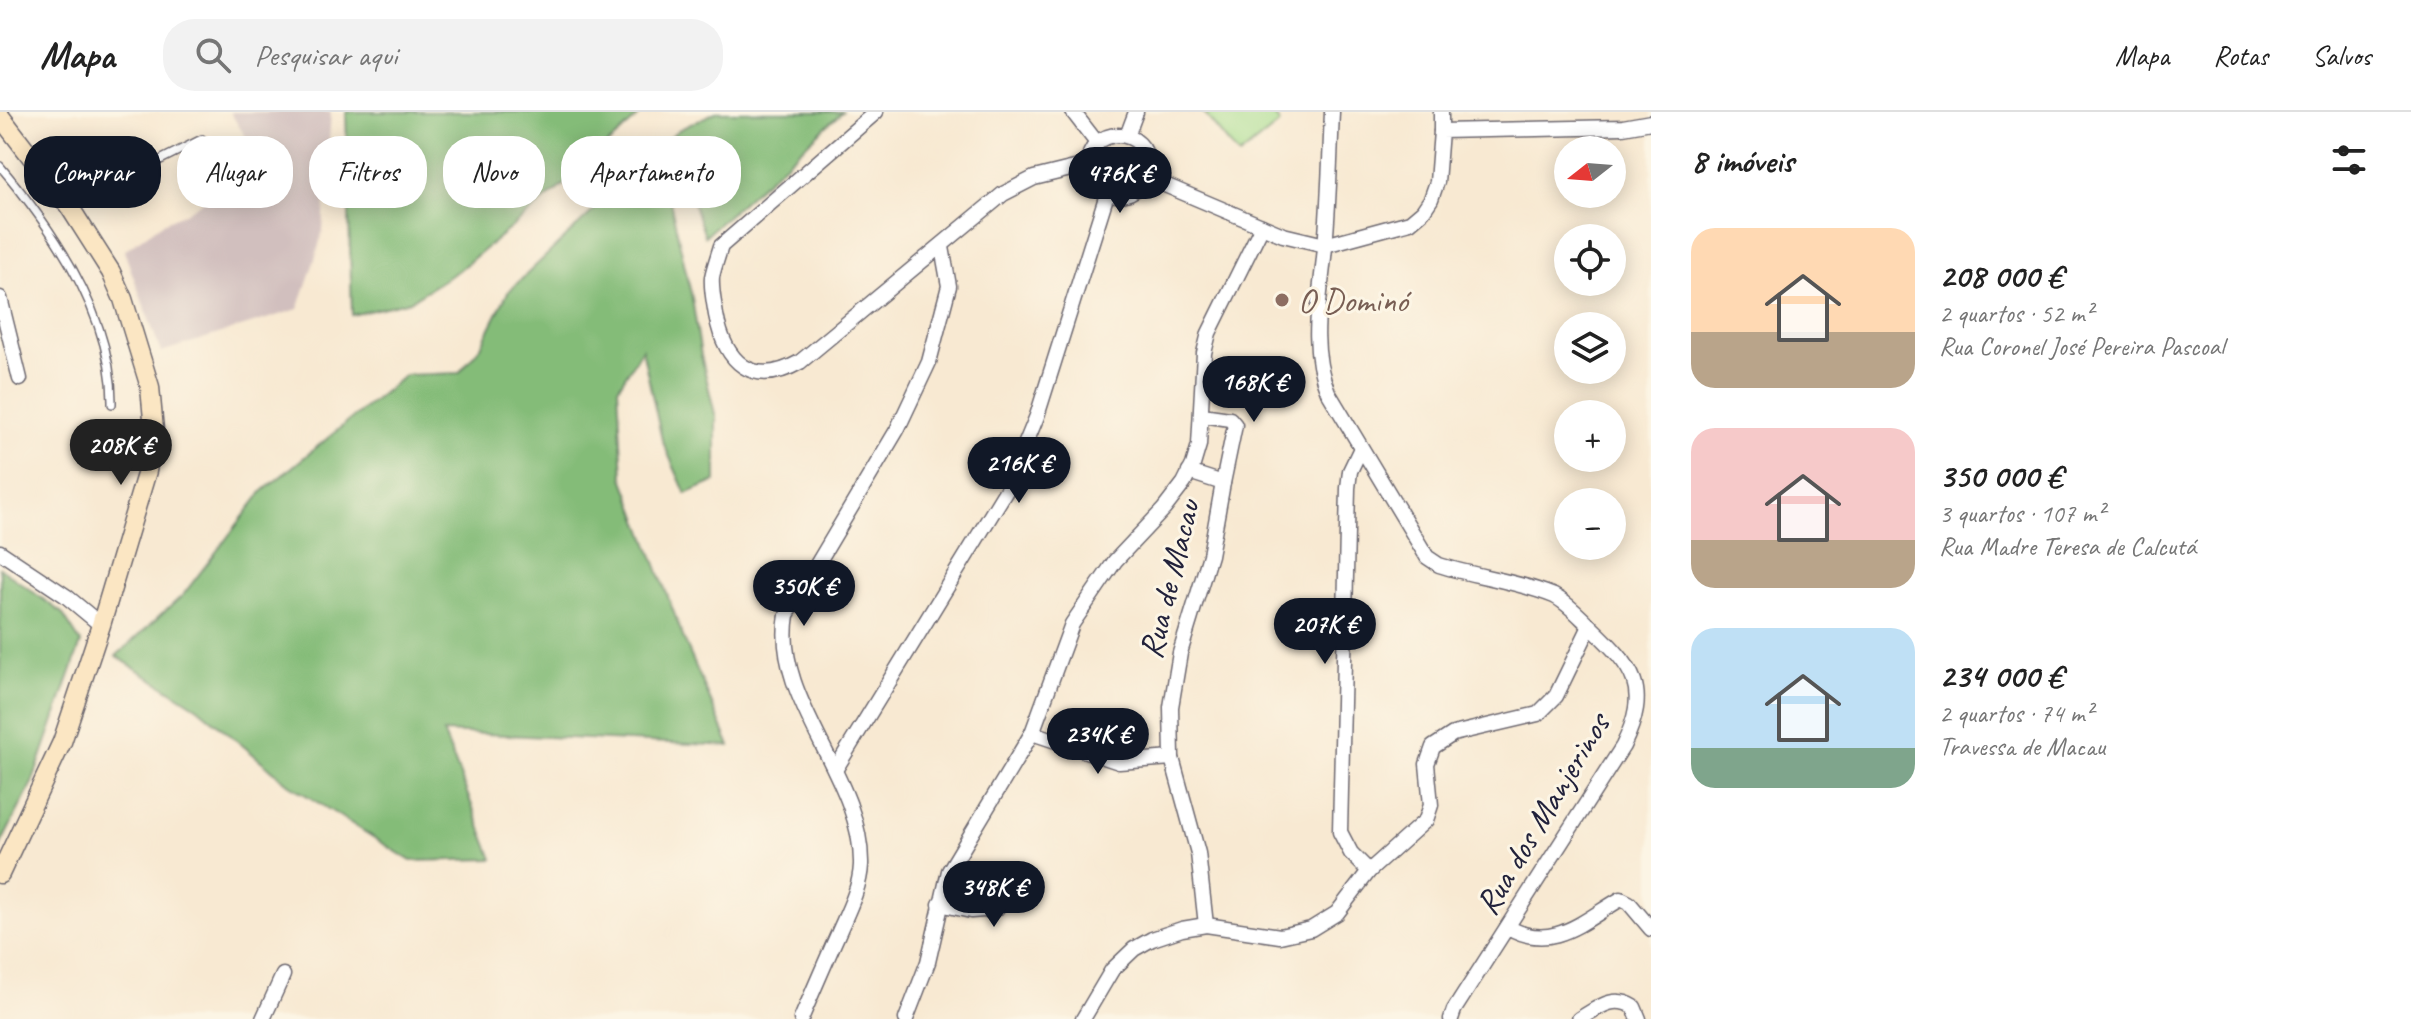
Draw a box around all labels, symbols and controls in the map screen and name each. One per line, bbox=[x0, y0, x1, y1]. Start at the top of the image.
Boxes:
search box bbox=[163, 19, 723, 91]
text: Mapa bbox=[40, 32, 115, 79]
icon: search bbox=[191, 33, 235, 77]
text: Pesquisar aqui bbox=[255, 36, 397, 74]
text: Mapa bbox=[2115, 38, 2169, 73]
text: Rotas bbox=[2213, 38, 2268, 73]
text: Salvos bbox=[2312, 38, 2371, 73]
chip: Comprar bbox=[24, 136, 161, 208]
chip: Alugar bbox=[177, 136, 293, 208]
chip: Filtros bbox=[309, 136, 427, 208]
chip: Novo bbox=[443, 136, 545, 208]
chip: Apartamento bbox=[561, 136, 741, 208]
north arrow bbox=[1554, 136, 1626, 208]
map controls bbox=[1554, 136, 1626, 560]
icon: filters bbox=[2327, 138, 2371, 182]
text: 8 imóveis bbox=[1691, 139, 1794, 182]
pin: 476K € bbox=[1055, 147, 1185, 215]
text: 476K € bbox=[1087, 156, 1153, 189]
button: locate bbox=[1554, 224, 1626, 296]
text: 208 000 € bbox=[1939, 254, 2063, 297]
icon: home bbox=[1755, 260, 1851, 356]
place label: O Dominó bbox=[1298, 279, 1413, 322]
marker: O Dominó bbox=[1273, 291, 1291, 309]
text: 2 quartos · 52 m² bbox=[1939, 297, 2093, 330]
button: layers bbox=[1554, 312, 1626, 384]
text: Rua Coronel José Pereira Pascoal bbox=[1939, 330, 2224, 363]
pin: 168K € bbox=[1189, 356, 1319, 424]
text: 168K € bbox=[1221, 365, 1287, 398]
button: + bbox=[1554, 400, 1626, 472]
pin: 208K € bbox=[56, 419, 186, 487]
text: 208K € bbox=[88, 428, 154, 461]
pin: 216K € bbox=[954, 437, 1084, 505]
text: 216K € bbox=[986, 446, 1052, 479]
text: 350 000 € bbox=[1939, 454, 2062, 497]
icon: home bbox=[1755, 460, 1851, 556]
button: − bbox=[1554, 488, 1626, 560]
street label: Rua de Macau bbox=[1129, 493, 1210, 663]
text: 3 quartos · 107 m² bbox=[1939, 497, 2104, 530]
text: Rua Madre Teresa de Calcutá bbox=[1939, 530, 2196, 563]
pin: 350K € bbox=[739, 560, 869, 628]
text: 350K € bbox=[771, 569, 837, 602]
pin: 207K € bbox=[1260, 598, 1390, 666]
text: 207K € bbox=[1292, 607, 1358, 640]
text: 234 000 € bbox=[1939, 654, 2063, 697]
icon: home bbox=[1755, 660, 1851, 756]
text: 2 quartos · 74 m² bbox=[1939, 697, 2093, 730]
street label: Rua dos Manjerinos bbox=[1465, 703, 1621, 922]
pin: 234K € bbox=[1033, 708, 1163, 776]
text: 234K € bbox=[1065, 717, 1131, 750]
text: Travessa de Macau bbox=[1939, 730, 2105, 763]
pin: 348K € bbox=[929, 861, 1059, 929]
text: 348K € bbox=[961, 870, 1027, 903]

